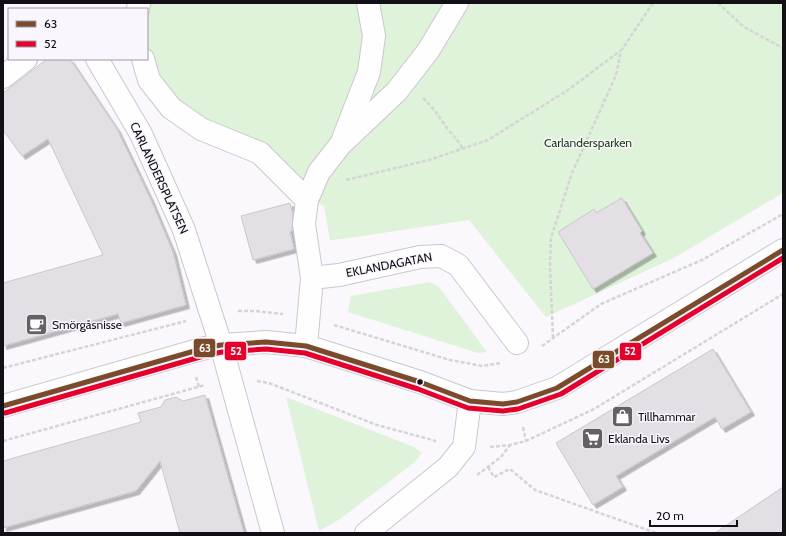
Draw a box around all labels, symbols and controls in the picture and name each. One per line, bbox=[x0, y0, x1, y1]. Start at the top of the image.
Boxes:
legend bbox=[8, 8, 148, 60]
text: 63 bbox=[44, 16, 57, 31]
text: 52 bbox=[44, 36, 57, 51]
street label: CARLANDERSPLATSEN bbox=[127, 120, 192, 236]
park label: Carlandersparken bbox=[544, 135, 632, 150]
street label: EKLANDAGATAN bbox=[345, 249, 433, 280]
cafe icon: Smörgåsnisse bbox=[24, 312, 50, 338]
place label: Smörgåsnisse bbox=[52, 317, 122, 332]
line badge: 63 bbox=[193, 338, 216, 358]
text: 63 bbox=[199, 341, 211, 355]
line badge: 52 bbox=[224, 341, 247, 361]
line badge: 52 bbox=[619, 342, 642, 361]
text: 52 bbox=[230, 344, 242, 358]
text: 52 bbox=[624, 344, 636, 358]
line badge: 63 bbox=[592, 350, 615, 369]
text: 63 bbox=[598, 352, 610, 366]
unlabelled marker bbox=[415, 377, 425, 387]
shop icon: Tillhammar bbox=[610, 404, 636, 430]
place label: Tillhammar bbox=[638, 409, 696, 424]
supermarket icon: Eklanda Livs bbox=[579, 426, 605, 452]
place label: Eklanda Livs bbox=[608, 431, 670, 446]
scale bar bbox=[650, 502, 737, 528]
text: 20 m bbox=[656, 508, 684, 523]

